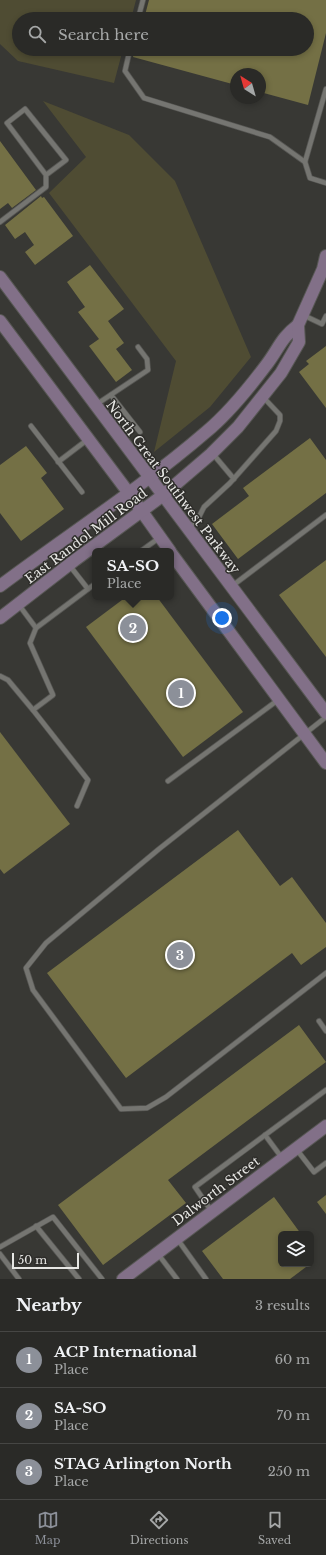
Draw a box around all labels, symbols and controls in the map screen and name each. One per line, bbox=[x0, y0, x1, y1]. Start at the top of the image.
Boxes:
search box bbox=[12, 12, 314, 56]
icon: search bbox=[26, 23, 48, 45]
text: Search here bbox=[58, 25, 149, 44]
north arrow bbox=[230, 68, 266, 104]
street label: North Great Southwest Parkway bbox=[102, 397, 244, 578]
street label: East Randol Mill Road bbox=[22, 484, 150, 587]
popup bbox=[92, 548, 174, 600]
text: SA-SO bbox=[107, 556, 159, 575]
text: Place bbox=[107, 575, 142, 592]
your location bbox=[212, 608, 232, 628]
pin: 2 bbox=[120, 613, 146, 643]
pin: 1 bbox=[168, 678, 194, 708]
pin: 3 bbox=[167, 940, 193, 970]
street label: Dalworth Street bbox=[169, 1153, 263, 1229]
map controls bbox=[278, 1231, 314, 1267]
button: layers bbox=[278, 1231, 314, 1267]
scale bar bbox=[12, 1251, 79, 1270]
text: 50 m bbox=[18, 1253, 47, 1267]
text: Nearby bbox=[16, 1295, 82, 1316]
text: 3 results bbox=[255, 1297, 310, 1314]
text: ACP International bbox=[54, 1342, 197, 1361]
text: 1 bbox=[26, 1351, 32, 1368]
text: 60 m bbox=[275, 1351, 310, 1368]
text: Place bbox=[54, 1361, 89, 1378]
text: SA-SO bbox=[54, 1398, 106, 1417]
text: 2 bbox=[25, 1407, 33, 1424]
text: 70 m bbox=[277, 1407, 310, 1424]
text: Place bbox=[54, 1417, 89, 1434]
text: STAG Arlington North bbox=[54, 1454, 232, 1473]
text: 3 bbox=[25, 1463, 33, 1480]
text: 250 m bbox=[268, 1463, 310, 1480]
text: Place bbox=[54, 1473, 89, 1490]
tab: Map bbox=[35, 1509, 60, 1547]
tab: Directions bbox=[130, 1509, 188, 1547]
tab: Saved bbox=[258, 1509, 291, 1547]

